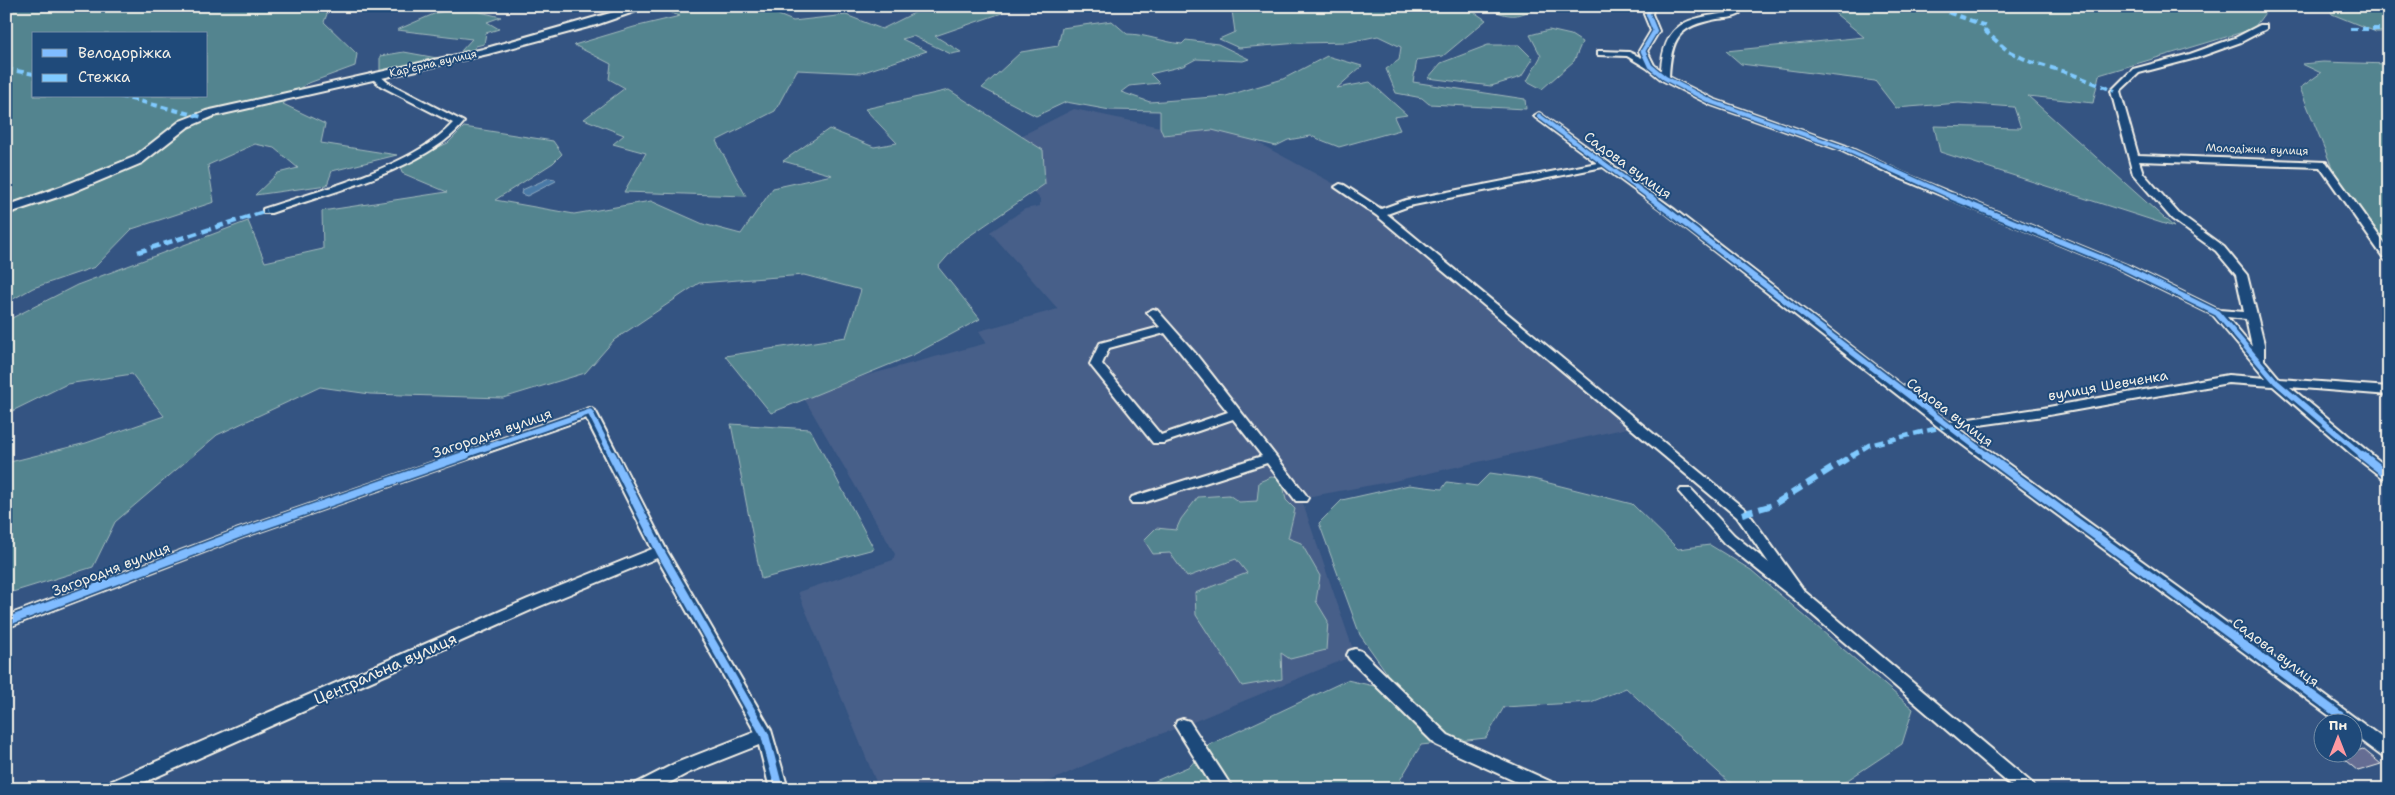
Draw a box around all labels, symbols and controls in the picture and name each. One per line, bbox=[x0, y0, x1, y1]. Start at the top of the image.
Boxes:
legend bbox=[32, 32, 208, 98]
text: Велодоріжка bbox=[78, 43, 172, 63]
street label: Карʼєрна вулиця bbox=[388, 46, 478, 81]
text: Стежка bbox=[78, 67, 131, 87]
street label: Садова вулиця bbox=[1581, 127, 1675, 203]
street label: Молодіжна вулиця bbox=[2205, 140, 2309, 159]
street label: вулиця Шевченка bbox=[2047, 366, 2170, 404]
street label: Садова вулиця bbox=[1903, 374, 1997, 450]
street label: Загородня вулиця bbox=[430, 404, 554, 462]
street label: Загородня вулиця bbox=[49, 538, 173, 600]
street label: Садова вулиця bbox=[2229, 614, 2323, 690]
street label: Центральна вулиця bbox=[310, 627, 460, 709]
north arrow bbox=[2312, 712, 2362, 762]
text: Пн bbox=[2329, 716, 2347, 734]

